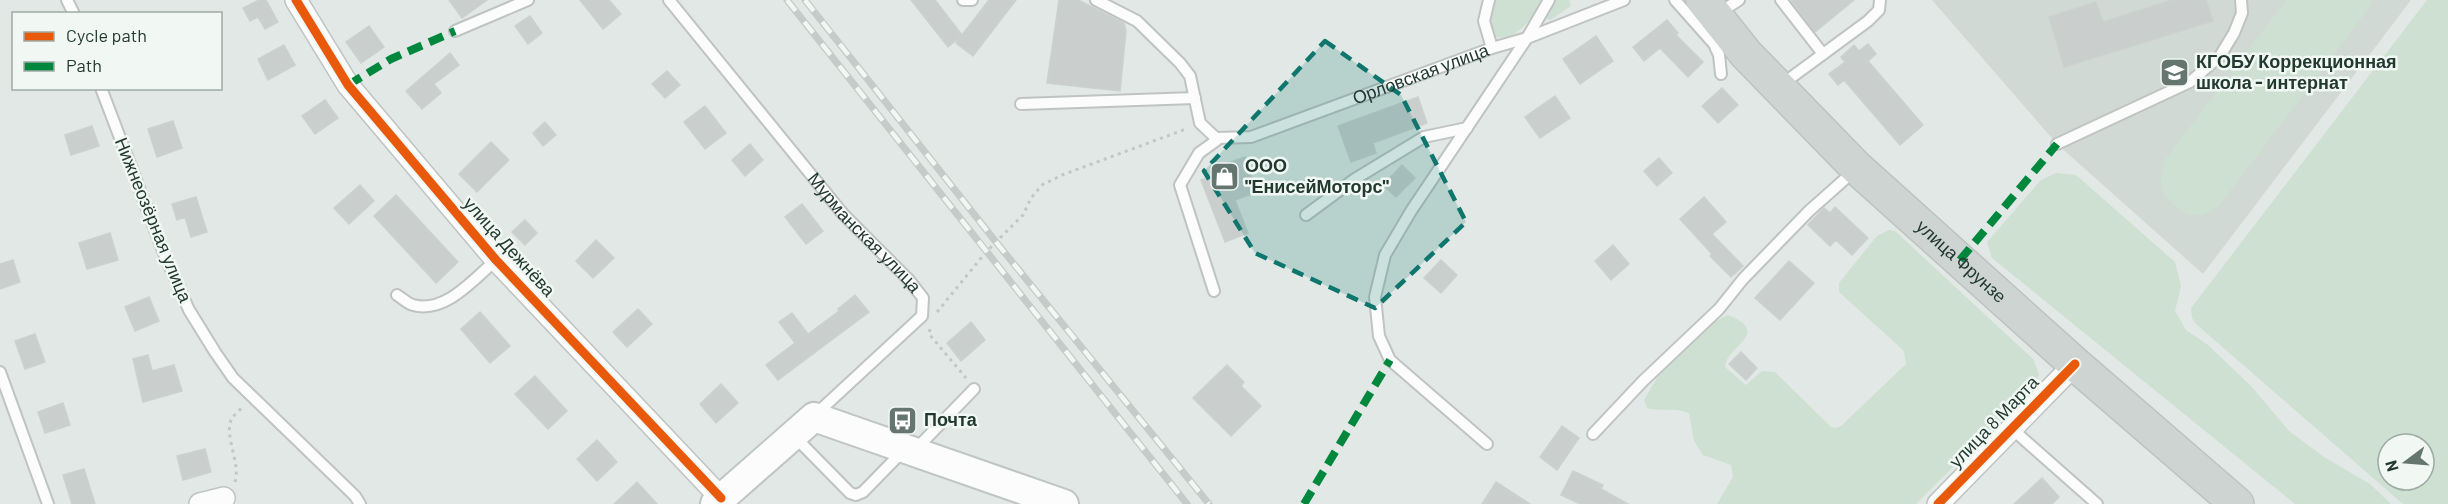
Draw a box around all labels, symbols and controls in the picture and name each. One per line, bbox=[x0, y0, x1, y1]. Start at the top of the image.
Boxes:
legend bbox=[12, 12, 222, 90]
text: Cycle path bbox=[66, 24, 147, 46]
street label: Орловская улица bbox=[1349, 38, 1493, 109]
place label: КГОБУ Коррекционная школа - интернат bbox=[2196, 50, 2397, 93]
text: Path bbox=[66, 54, 102, 76]
school or university icon: КГОБУ Коррекционная школа - интернат bbox=[2159, 56, 2191, 88]
street label: Нижнеозёрная улица bbox=[111, 134, 197, 306]
place label: ООО "ЕнисейМоторс" bbox=[1245, 154, 1390, 197]
shop icon: ООО "ЕнисейМоторс" bbox=[1208, 160, 1240, 192]
street label: Мурманская улица bbox=[804, 168, 927, 297]
street label: улица Дежнёва bbox=[459, 192, 561, 301]
street label: улица Фрунзе bbox=[1912, 215, 2011, 307]
street label: улица 8 Марта bbox=[1944, 370, 2043, 472]
bus stop icon: Почта bbox=[887, 404, 919, 436]
place label: Почта bbox=[924, 408, 978, 430]
north arrow bbox=[2376, 432, 2436, 492]
text: N bbox=[2381, 459, 2402, 474]

